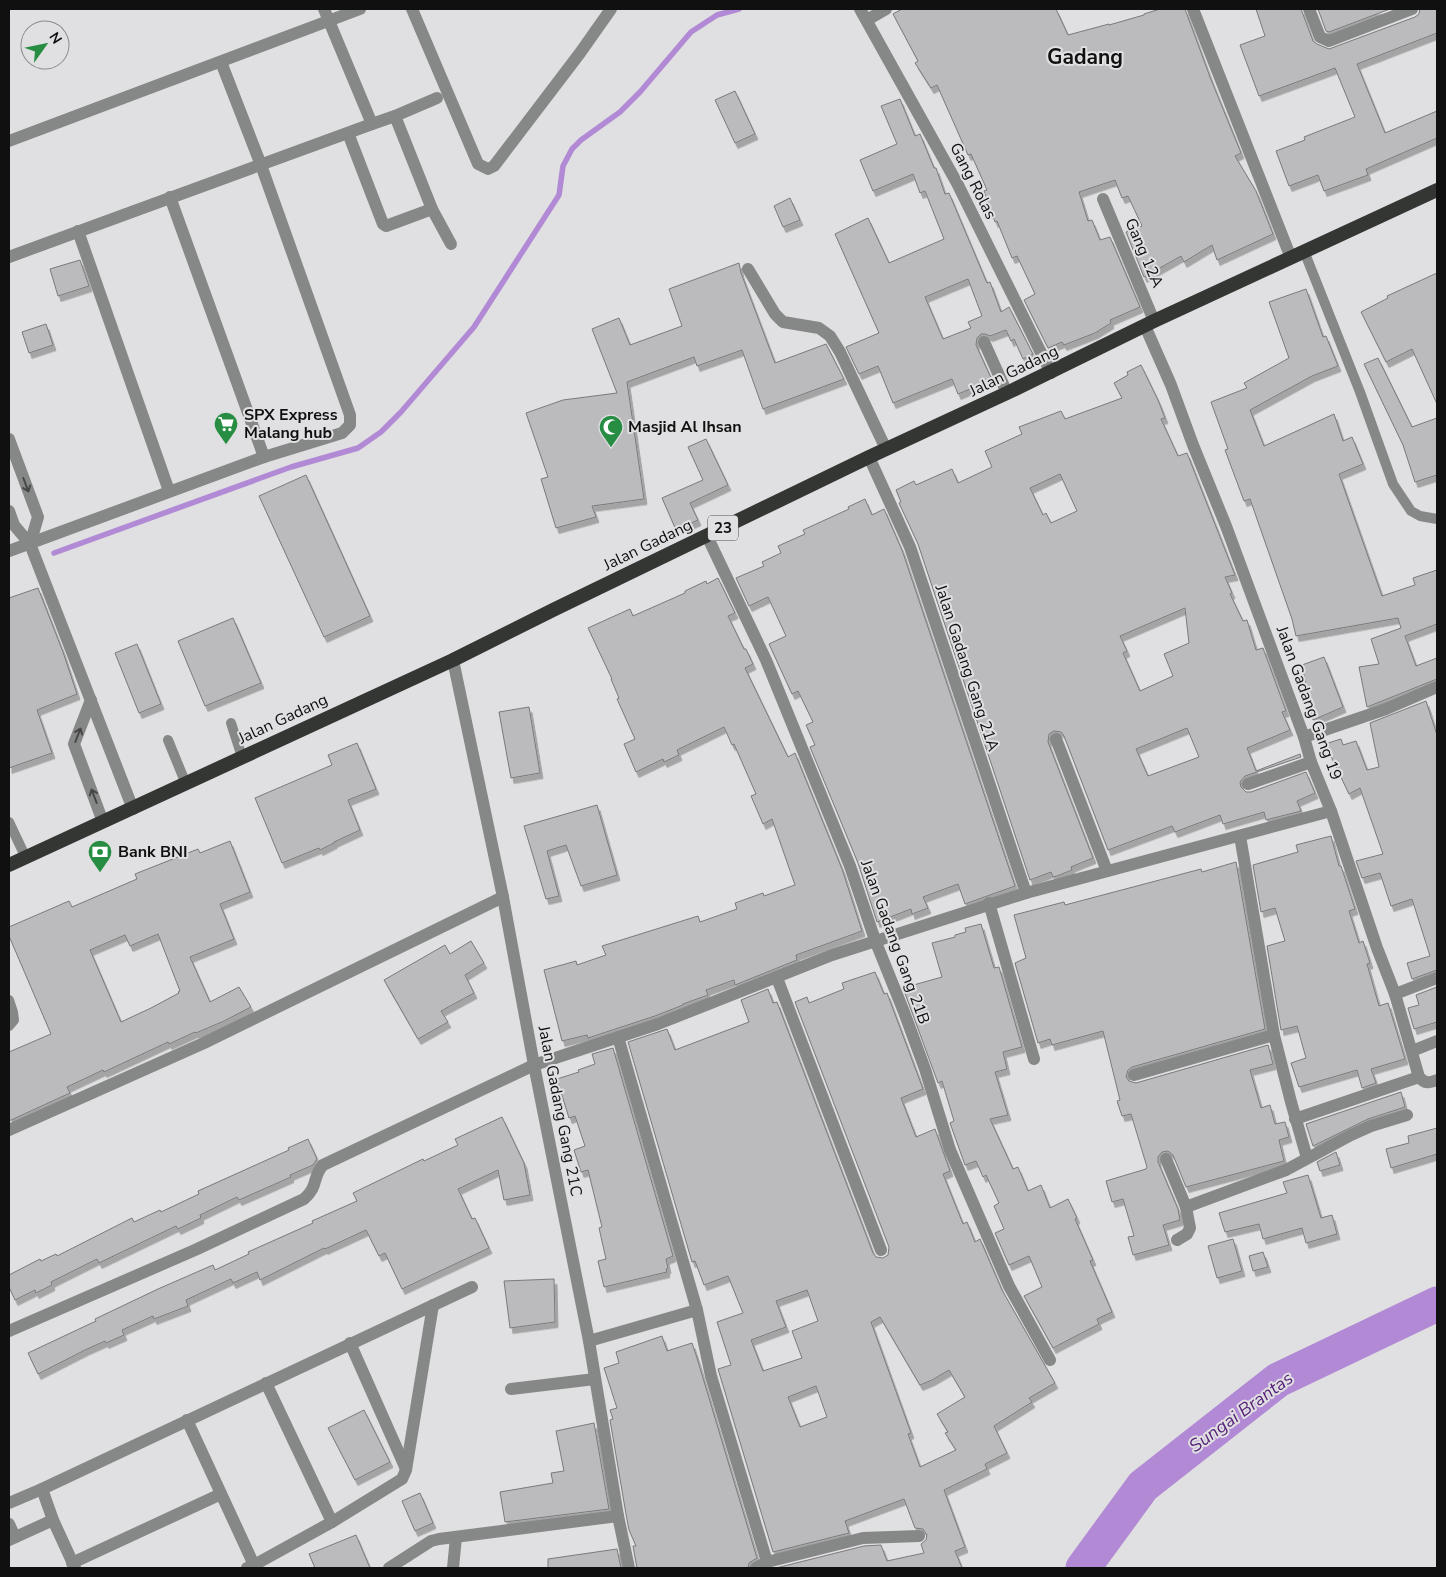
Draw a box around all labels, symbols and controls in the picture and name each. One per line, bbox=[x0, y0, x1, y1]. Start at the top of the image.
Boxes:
north arrow bbox=[20, 20, 70, 70]
text: N bbox=[45, 29, 66, 48]
district label: Gadang bbox=[1047, 43, 1123, 71]
street label: Gang Rolas bbox=[944, 139, 1002, 223]
street label: Gang 12A bbox=[1120, 215, 1169, 291]
street label: Jalan Gadang bbox=[965, 340, 1062, 402]
place label: SPX Express Malang hub bbox=[244, 404, 338, 444]
supermarket icon: SPX Express Malang hub bbox=[213, 411, 239, 445]
mosque icon: Masjid Al Ihsan bbox=[598, 414, 624, 448]
place label: Masjid Al Ihsan bbox=[628, 416, 742, 438]
one-way arrow bbox=[22, 476, 31, 492]
street label: Jalan Gadang bbox=[599, 514, 696, 576]
road number: 23 bbox=[708, 516, 738, 540]
street label: Jalan Gadang Gang 21A bbox=[929, 581, 1004, 755]
street label: Jalan Gadang Gang 19 bbox=[1271, 622, 1347, 783]
street label: Jalan Gadang bbox=[234, 689, 331, 750]
one-way arrow bbox=[74, 728, 83, 743]
one-way arrow bbox=[88, 789, 98, 804]
bank icon: Bank BNI bbox=[87, 839, 113, 873]
place label: Bank BNI bbox=[118, 841, 188, 863]
street label: Jalan Gadang Gang 21B bbox=[855, 856, 935, 1027]
street label: Jalan Gadang Gang 21C bbox=[532, 1023, 587, 1198]
water label: Sungai Brantas bbox=[1184, 1366, 1298, 1458]

